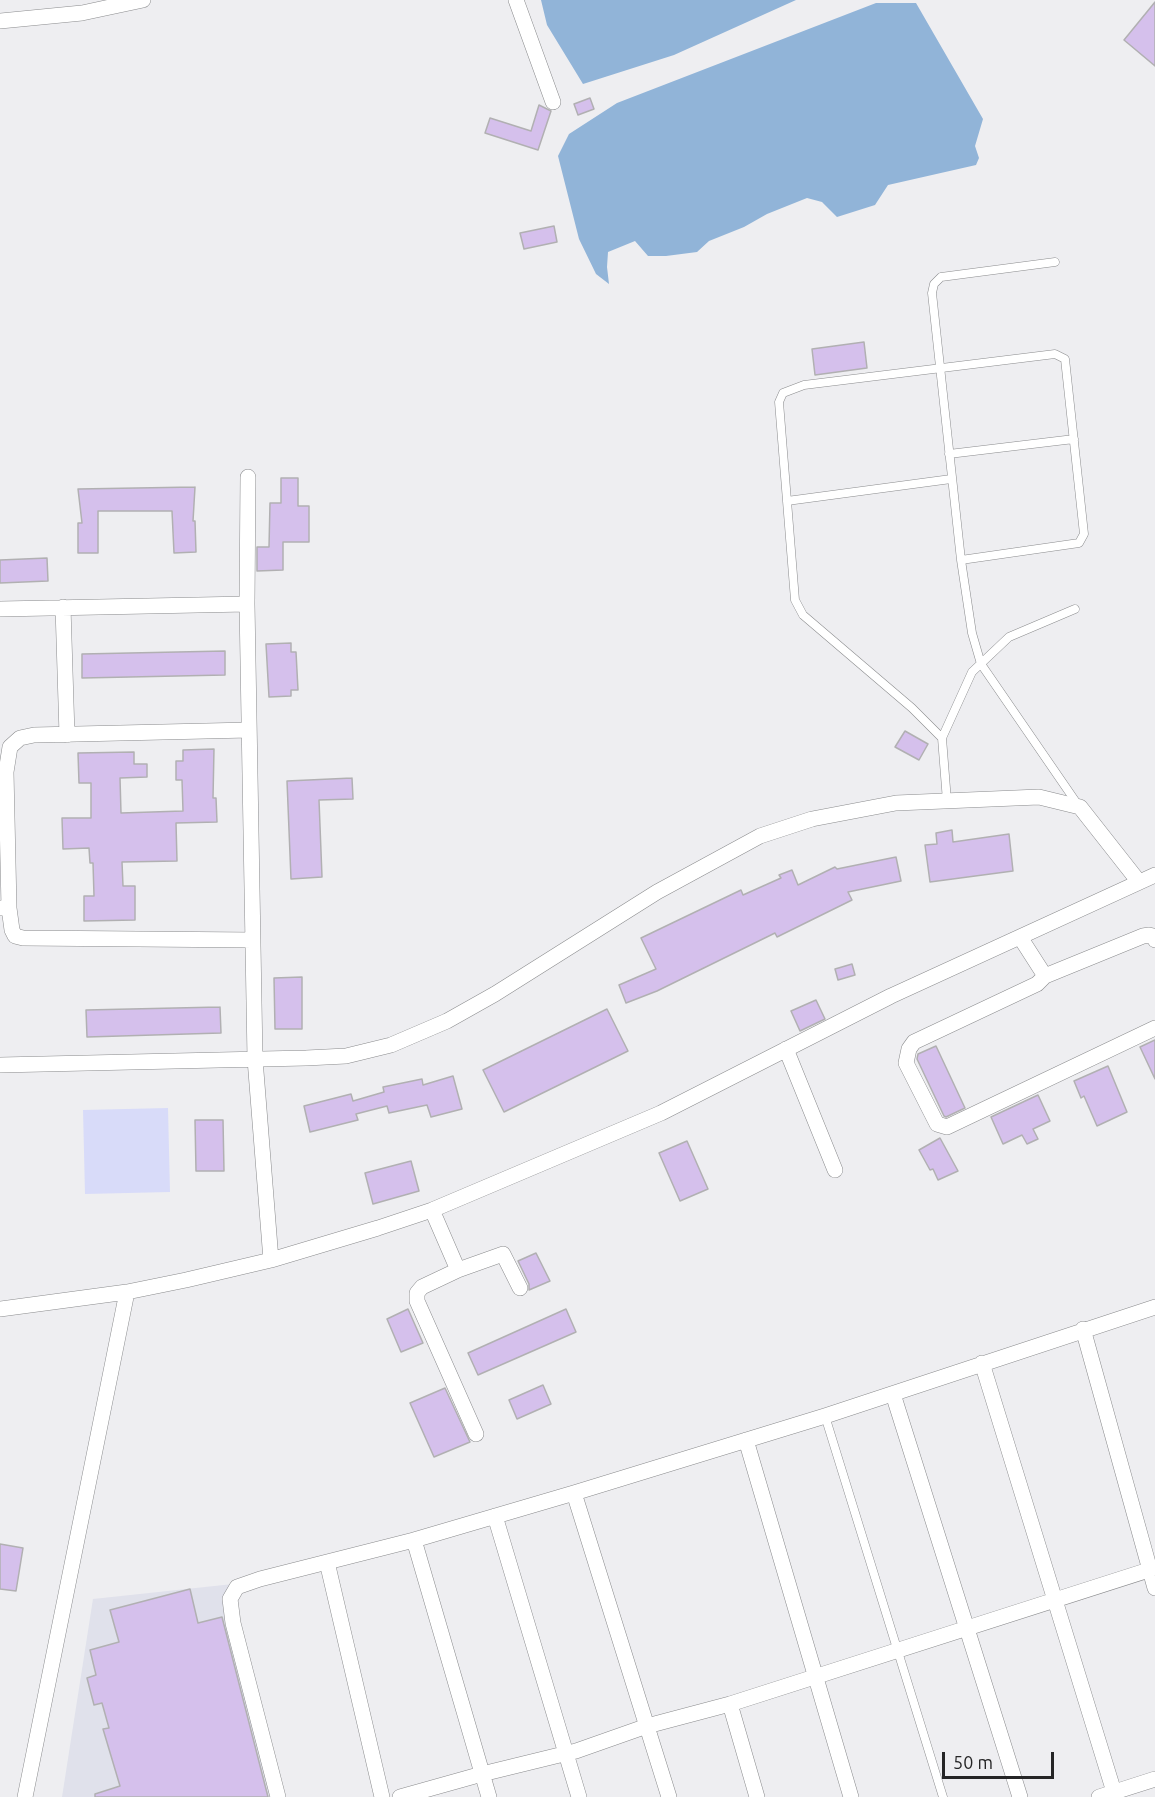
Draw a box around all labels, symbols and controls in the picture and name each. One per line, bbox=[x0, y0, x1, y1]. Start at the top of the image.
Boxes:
scale bar bbox=[945, 1740, 1058, 1778]
text: 50 m bbox=[953, 1752, 993, 1772]

